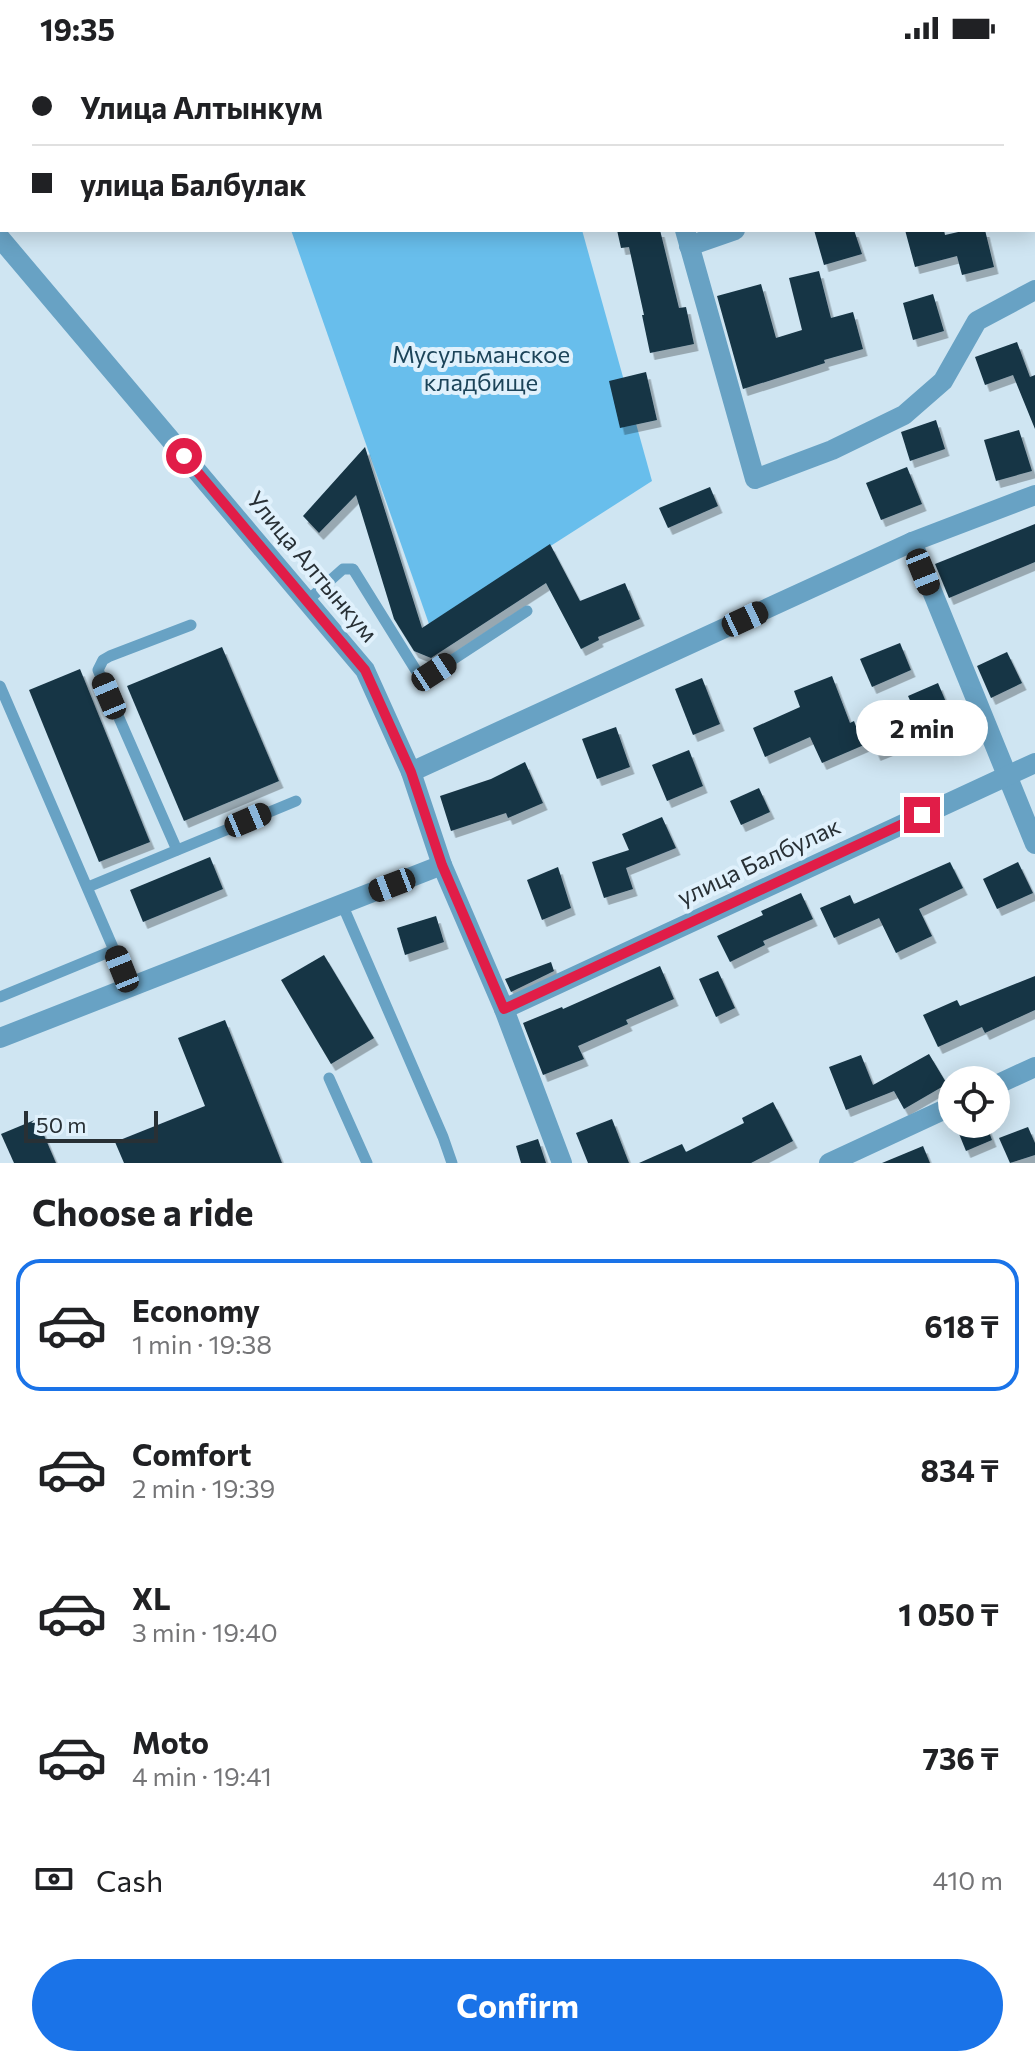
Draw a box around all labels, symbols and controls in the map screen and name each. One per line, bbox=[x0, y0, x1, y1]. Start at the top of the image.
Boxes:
text: 19:35 bbox=[40, 10, 115, 47]
text: Улица Алтынкум bbox=[80, 88, 323, 125]
text: улица Балбулак bbox=[80, 165, 306, 202]
park label: Мусульманское кладбище bbox=[392, 339, 570, 396]
route start bbox=[166, 438, 202, 474]
street label: Улица Алтынкум bbox=[242, 485, 385, 647]
car bbox=[903, 545, 943, 599]
car bbox=[718, 598, 772, 640]
car bbox=[407, 649, 461, 695]
car bbox=[89, 669, 129, 723]
callout: 2 min bbox=[856, 699, 988, 755]
text: 2 min bbox=[890, 712, 954, 743]
route end bbox=[904, 797, 940, 833]
car bbox=[221, 800, 275, 840]
street label: улица Балбулак bbox=[672, 810, 845, 911]
car bbox=[365, 865, 419, 905]
car bbox=[102, 942, 142, 996]
map controls bbox=[938, 1066, 1010, 1138]
button: locate bbox=[938, 1066, 1010, 1138]
scale bar bbox=[24, 1107, 158, 1143]
text: 50 m bbox=[36, 1111, 86, 1138]
text: Choose a ride bbox=[32, 1189, 253, 1233]
icon: car bbox=[36, 1289, 108, 1361]
text: Economy bbox=[132, 1291, 260, 1328]
text: 618 ₸ bbox=[924, 1307, 999, 1344]
text: 1 min · 19:38 bbox=[132, 1328, 272, 1359]
icon: car bbox=[36, 1433, 108, 1505]
text: Comfort bbox=[132, 1435, 251, 1472]
text: 834 ₸ bbox=[921, 1451, 999, 1488]
text: 2 min · 19:39 bbox=[132, 1472, 275, 1503]
icon: car bbox=[36, 1577, 108, 1649]
text: XL bbox=[132, 1579, 171, 1616]
text: 1 050 ₸ bbox=[898, 1595, 999, 1632]
text: 3 min · 19:40 bbox=[132, 1616, 278, 1647]
icon: car bbox=[36, 1721, 108, 1793]
text: Moto bbox=[132, 1723, 209, 1760]
text: 736 ₸ bbox=[922, 1739, 999, 1776]
text: 4 min · 19:41 bbox=[132, 1760, 272, 1791]
icon: cash bbox=[32, 1857, 76, 1901]
text: Cash bbox=[96, 1861, 163, 1898]
text: 410 m bbox=[932, 1864, 1003, 1895]
button: Confirm bbox=[32, 1959, 1003, 2051]

